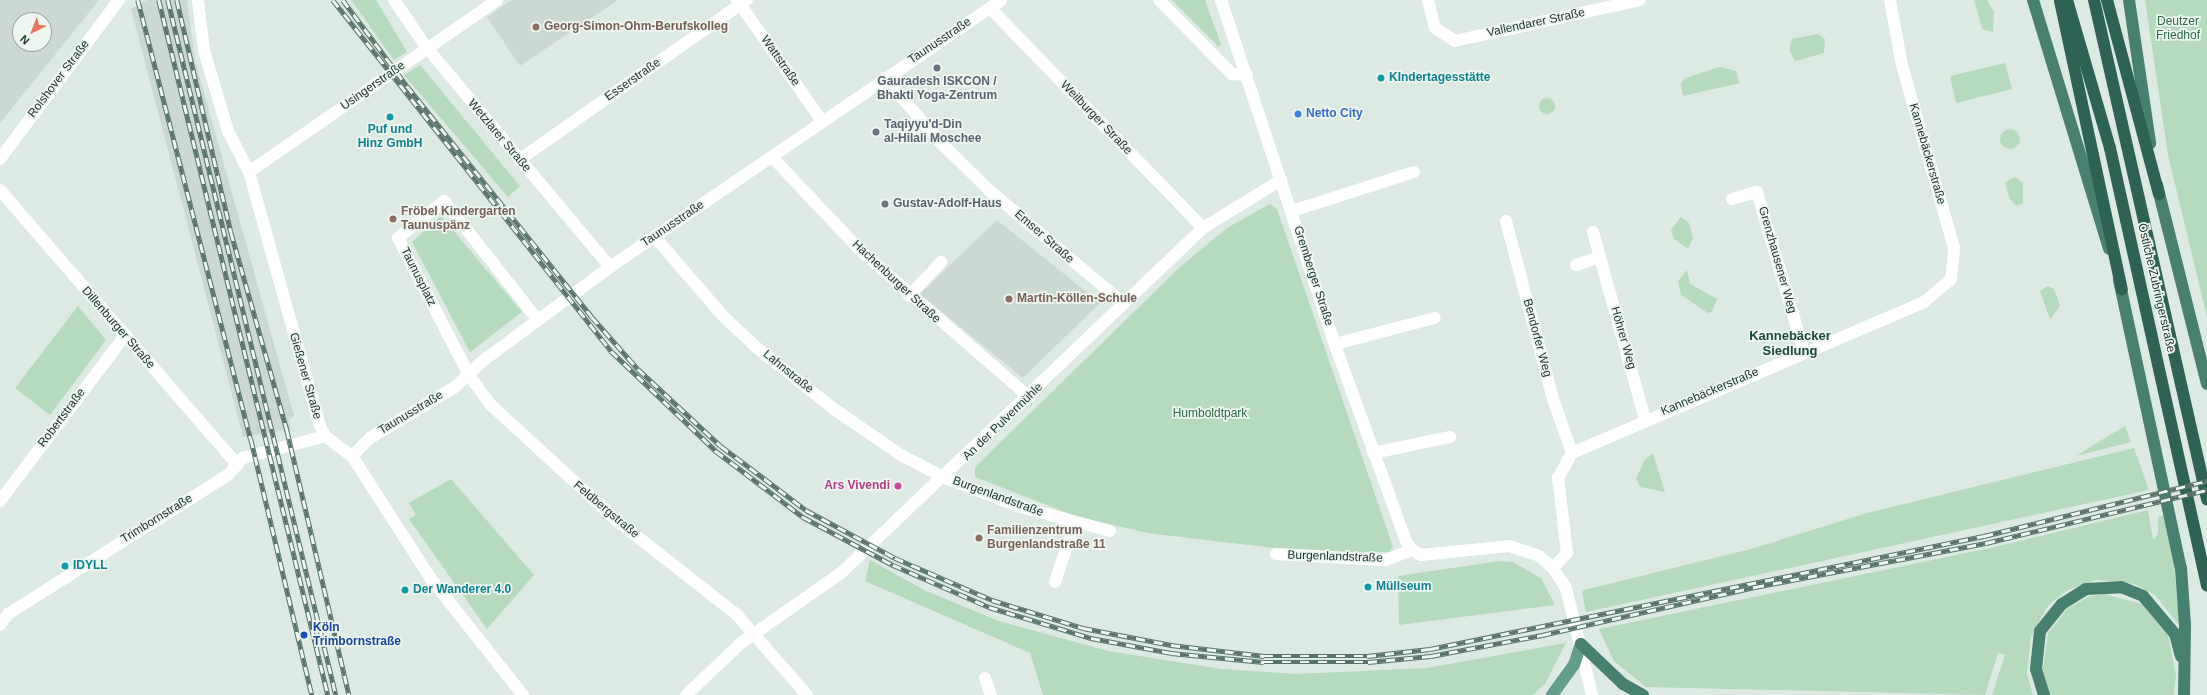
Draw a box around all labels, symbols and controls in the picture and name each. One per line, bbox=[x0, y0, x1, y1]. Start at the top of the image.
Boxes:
street label: Vallendarer Straße bbox=[1486, 6, 1586, 40]
north arrow bbox=[12, 12, 52, 52]
street label: Taunusstraße bbox=[906, 15, 974, 67]
park label: Deutzer Friedhof bbox=[2156, 15, 2200, 43]
place label: Georg-Simon-Ohm-Berufskolleg bbox=[544, 20, 728, 34]
marker: Georg-Simon-Ohm-Berufskolleg bbox=[531, 22, 541, 32]
text: N bbox=[18, 33, 32, 47]
street label: Wattstraße bbox=[757, 33, 803, 89]
street label: Rolshover Straße bbox=[25, 37, 93, 121]
street label: Esserstraße bbox=[602, 56, 664, 104]
street label: Usingerstraße bbox=[338, 58, 408, 114]
marker: Gauradesh ISKCON / Bhakti Yoga-Zentrum bbox=[932, 63, 942, 73]
place label: KIndertagesstätte bbox=[1389, 71, 1490, 85]
marker: KIndertagesstätte bbox=[1376, 73, 1386, 83]
place label: Gauradesh ISKCON / Bhakti Yoga-Zentrum bbox=[877, 75, 997, 103]
street label: Weilburger Straße bbox=[1057, 78, 1135, 158]
street label: Wetzlarer Straße bbox=[464, 97, 534, 175]
street label: Kannebäckerstraße bbox=[1906, 102, 1948, 206]
place label: Netto City bbox=[1306, 107, 1363, 121]
marker: Netto City bbox=[1293, 109, 1303, 119]
marker: Puf und Hinz GmbH bbox=[385, 112, 395, 122]
place label: Taqiyyu'd-Din al-Hilali Moschee bbox=[884, 118, 981, 146]
place label: Puf und Hinz GmbH bbox=[358, 123, 422, 151]
marker: Taqiyyu'd-Din al-Hilali Moschee bbox=[871, 127, 881, 137]
place label: Gustav-Adolf-Haus bbox=[893, 197, 1002, 211]
street label: Taunusstraße bbox=[639, 198, 707, 250]
marker: Gustav-Adolf-Haus bbox=[880, 199, 890, 209]
place label: Fröbel Kindergarten Taunuspänz bbox=[401, 205, 516, 233]
street label: Grenzhausener Weg bbox=[1755, 205, 1799, 315]
street label: Emser Straße bbox=[1011, 207, 1077, 267]
marker: Fröbel Kindergarten Taunuspänz bbox=[388, 214, 398, 224]
street label: Östliche Zubringerstraße bbox=[2134, 222, 2178, 354]
street label: Gremberger Straße bbox=[1290, 224, 1336, 328]
street label: Hachenburger Straße bbox=[849, 237, 943, 327]
street label: Taunusplatz bbox=[397, 245, 439, 309]
street label: Dillenburger Straße bbox=[78, 284, 158, 372]
place label: Martin-Köllen-Schule bbox=[1017, 292, 1137, 306]
marker: Martin-Köllen-Schule bbox=[1004, 294, 1014, 304]
street label: Bendorfer Weg bbox=[1520, 297, 1554, 379]
street label: Höhrer Weg bbox=[1607, 305, 1639, 371]
district label: Kannebäcker Siedlung bbox=[1749, 329, 1831, 360]
street label: Gießener Straße bbox=[286, 331, 324, 421]
street label: Lahnstraße bbox=[760, 347, 816, 397]
street label: Kannebäckerstraße bbox=[1659, 365, 1761, 419]
street label: An der Pulvermühle bbox=[960, 380, 1046, 464]
street label: Robertstraße bbox=[35, 386, 89, 450]
street label: Taunusstraße bbox=[376, 388, 446, 438]
park label: Humboldtpark bbox=[1173, 407, 1247, 421]
street label: Burgenlandstraße bbox=[951, 474, 1045, 520]
street label: Feldbergstraße bbox=[570, 478, 642, 542]
place label: Ars Vivendi bbox=[824, 479, 890, 493]
marker: Ars Vivendi bbox=[893, 481, 903, 491]
street label: Trimbornstraße bbox=[119, 491, 195, 547]
place label: Familienzentrum Burgenlandstraße 11 bbox=[987, 524, 1106, 552]
marker: Familienzentrum Burgenlandstraße 11 bbox=[974, 533, 984, 543]
street label: Burgenlandstraße bbox=[1287, 548, 1383, 566]
place label: IDYLL bbox=[73, 559, 108, 573]
marker: IDYLL bbox=[60, 561, 70, 571]
place label: Müllseum bbox=[1376, 580, 1431, 594]
marker: Müllseum bbox=[1363, 582, 1373, 592]
place label: Der Wanderer 4.0 bbox=[413, 583, 511, 597]
marker: Der Wanderer 4.0 bbox=[400, 585, 410, 595]
place label: Köln Trimbornstraße bbox=[313, 621, 401, 649]
marker: Köln Trimbornstraße bbox=[298, 629, 310, 641]

